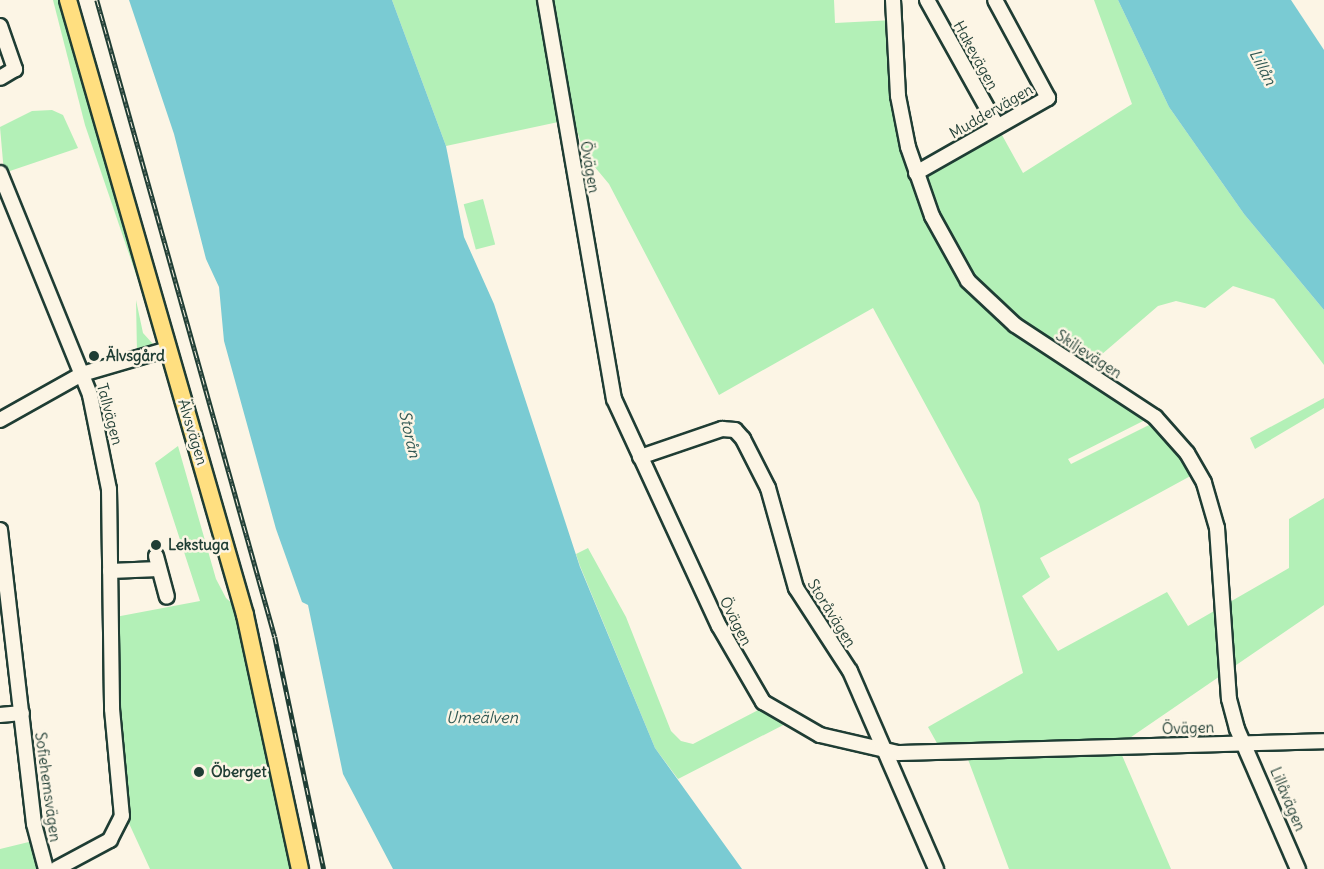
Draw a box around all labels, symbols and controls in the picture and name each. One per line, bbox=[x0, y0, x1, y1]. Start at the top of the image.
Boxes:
street label: Hakevägen bbox=[950, 17, 1002, 93]
water label: Lillån bbox=[1246, 46, 1280, 88]
street label: Muddervägen bbox=[946, 80, 1036, 142]
street label: Övägen bbox=[577, 140, 603, 194]
street label: Skiljevägen bbox=[1053, 326, 1125, 382]
place label: Älvsgård bbox=[106, 347, 165, 365]
marker: Älvsgård bbox=[87, 349, 101, 363]
street label: Tallvägen bbox=[93, 381, 127, 447]
street label: Älvsvägen bbox=[174, 397, 212, 467]
water label: Storån bbox=[395, 409, 425, 459]
place label: Lekstuga bbox=[168, 536, 229, 554]
marker: Lekstuga bbox=[149, 538, 163, 552]
street label: Storåvägen bbox=[804, 576, 860, 650]
street label: Övägen bbox=[716, 594, 756, 648]
water label: Umeälven bbox=[446, 707, 518, 727]
street label: Övägen bbox=[1161, 718, 1215, 738]
street label: Sofiehemsvägen bbox=[31, 731, 65, 843]
place label: Öberget bbox=[211, 763, 266, 781]
street label: Lillåvägen bbox=[1266, 764, 1310, 834]
marker: Öberget bbox=[192, 765, 206, 779]

